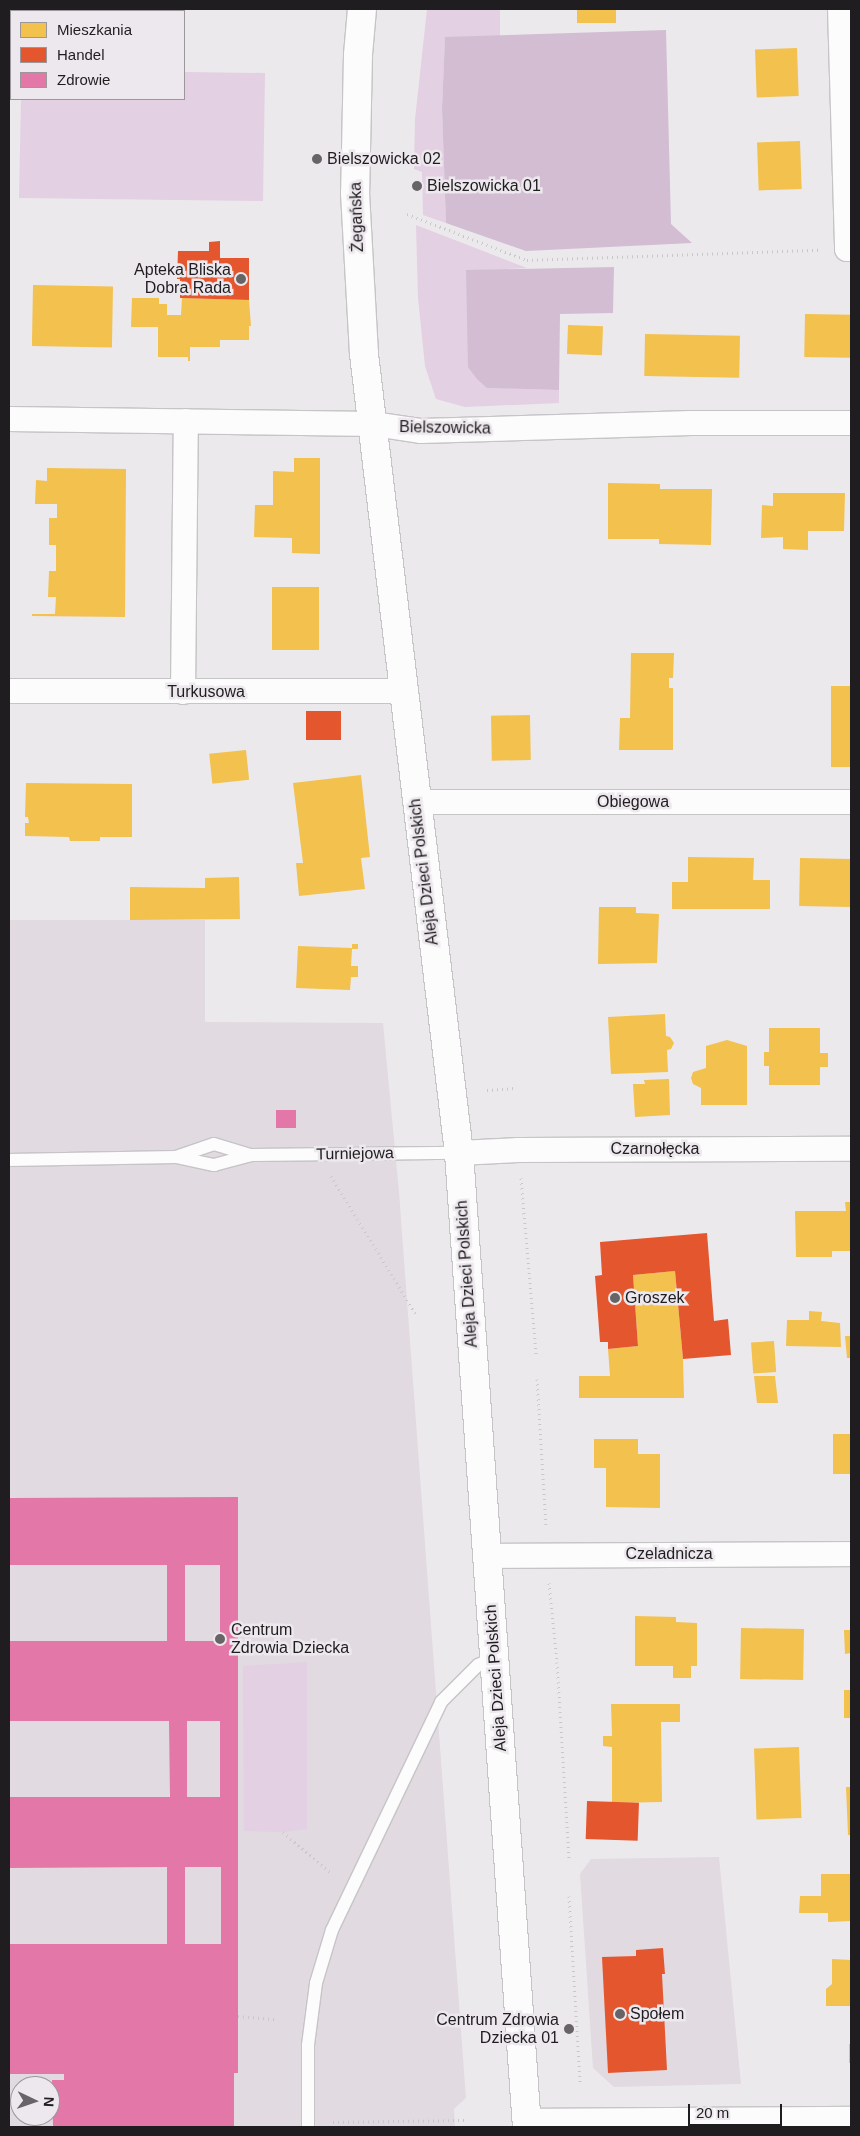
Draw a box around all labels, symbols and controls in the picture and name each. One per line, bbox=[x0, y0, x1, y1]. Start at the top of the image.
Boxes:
legend bbox=[10, 10, 185, 100]
text: Mieszkania bbox=[57, 21, 132, 38]
text: Handel bbox=[57, 46, 105, 63]
text: Zdrowie bbox=[57, 71, 110, 88]
place label: Bielszowicka 02 bbox=[327, 149, 441, 169]
marker: Bielszowicka 02 bbox=[311, 153, 323, 165]
place label: Bielszowicka 01 bbox=[427, 176, 541, 196]
marker: Bielszowicka 01 bbox=[411, 180, 423, 192]
street label: Żegańska bbox=[346, 182, 368, 252]
place label: Apteka Bliska Dobra Rada bbox=[134, 260, 231, 298]
marker: Apteka Bliska Dobra Rada bbox=[235, 273, 247, 285]
street label: Bielszowicka bbox=[399, 418, 491, 438]
street label: Turkusowa bbox=[167, 682, 245, 702]
street label: Obiegowa bbox=[597, 792, 669, 812]
street label: Aleja Dzieci Polskich bbox=[405, 798, 443, 946]
street label: Czarnołęcka bbox=[611, 1139, 699, 1159]
street label: Turniejowa bbox=[316, 1144, 394, 1164]
street label: Aleja Dzieci Polskich bbox=[452, 1200, 482, 1348]
place label: Groszek bbox=[625, 1288, 685, 1308]
marker: Groszek bbox=[609, 1292, 621, 1304]
street label: Czeladnicza bbox=[625, 1544, 713, 1564]
street label: Aleja Dzieci Polskich bbox=[481, 1604, 511, 1752]
place label: Centrum Zdrowia Dziecka bbox=[231, 1620, 349, 1658]
marker: Centrum Zdrowia Dziecka bbox=[213, 1632, 227, 1646]
place label: Społem bbox=[630, 2004, 684, 2024]
marker: Społem bbox=[614, 2008, 626, 2020]
place label: Centrum Zdrowia Dziecka 01 bbox=[436, 2010, 559, 2048]
marker: Centrum Zdrowia Dziecka 01 bbox=[563, 2023, 575, 2035]
north arrow bbox=[10, 2076, 60, 2126]
scale bar bbox=[690, 2094, 784, 2126]
text: N bbox=[41, 2096, 57, 2107]
text: 20 m bbox=[696, 2104, 729, 2121]

